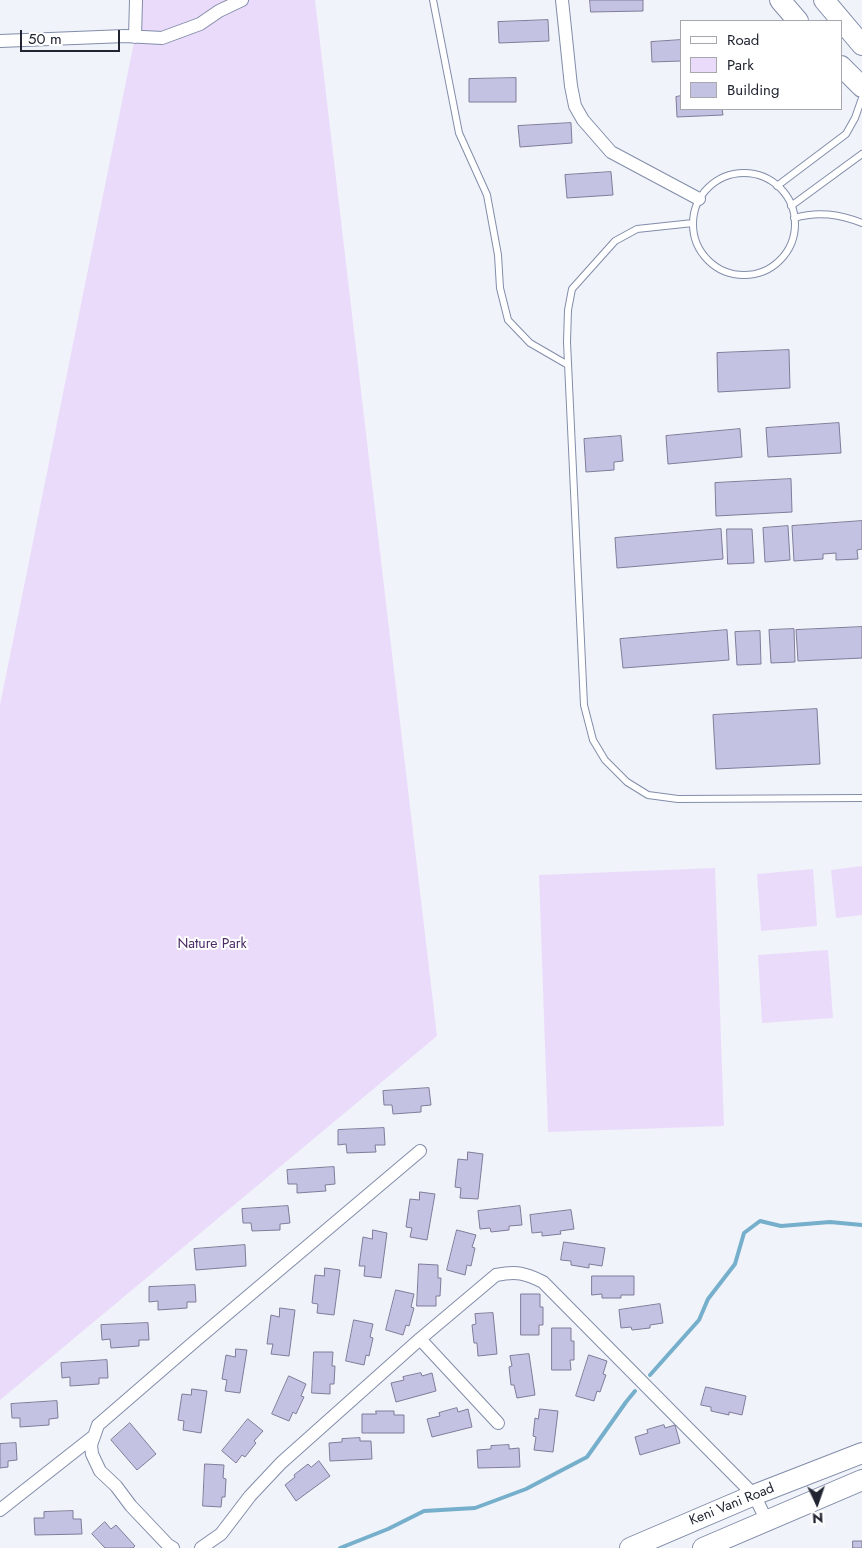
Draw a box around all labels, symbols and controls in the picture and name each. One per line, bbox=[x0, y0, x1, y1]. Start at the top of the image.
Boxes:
scale bar bbox=[22, 20, 122, 52]
legend bbox=[680, 20, 842, 110]
text: 50 m bbox=[28, 28, 62, 50]
text: Road bbox=[727, 29, 759, 51]
text: Park bbox=[727, 54, 754, 76]
text: Building bbox=[727, 79, 779, 101]
park label: Nature Park bbox=[177, 937, 247, 953]
north arrow bbox=[792, 1478, 842, 1528]
street label: Keni Vani Road bbox=[687, 1480, 777, 1530]
text: N bbox=[812, 1508, 824, 1528]

